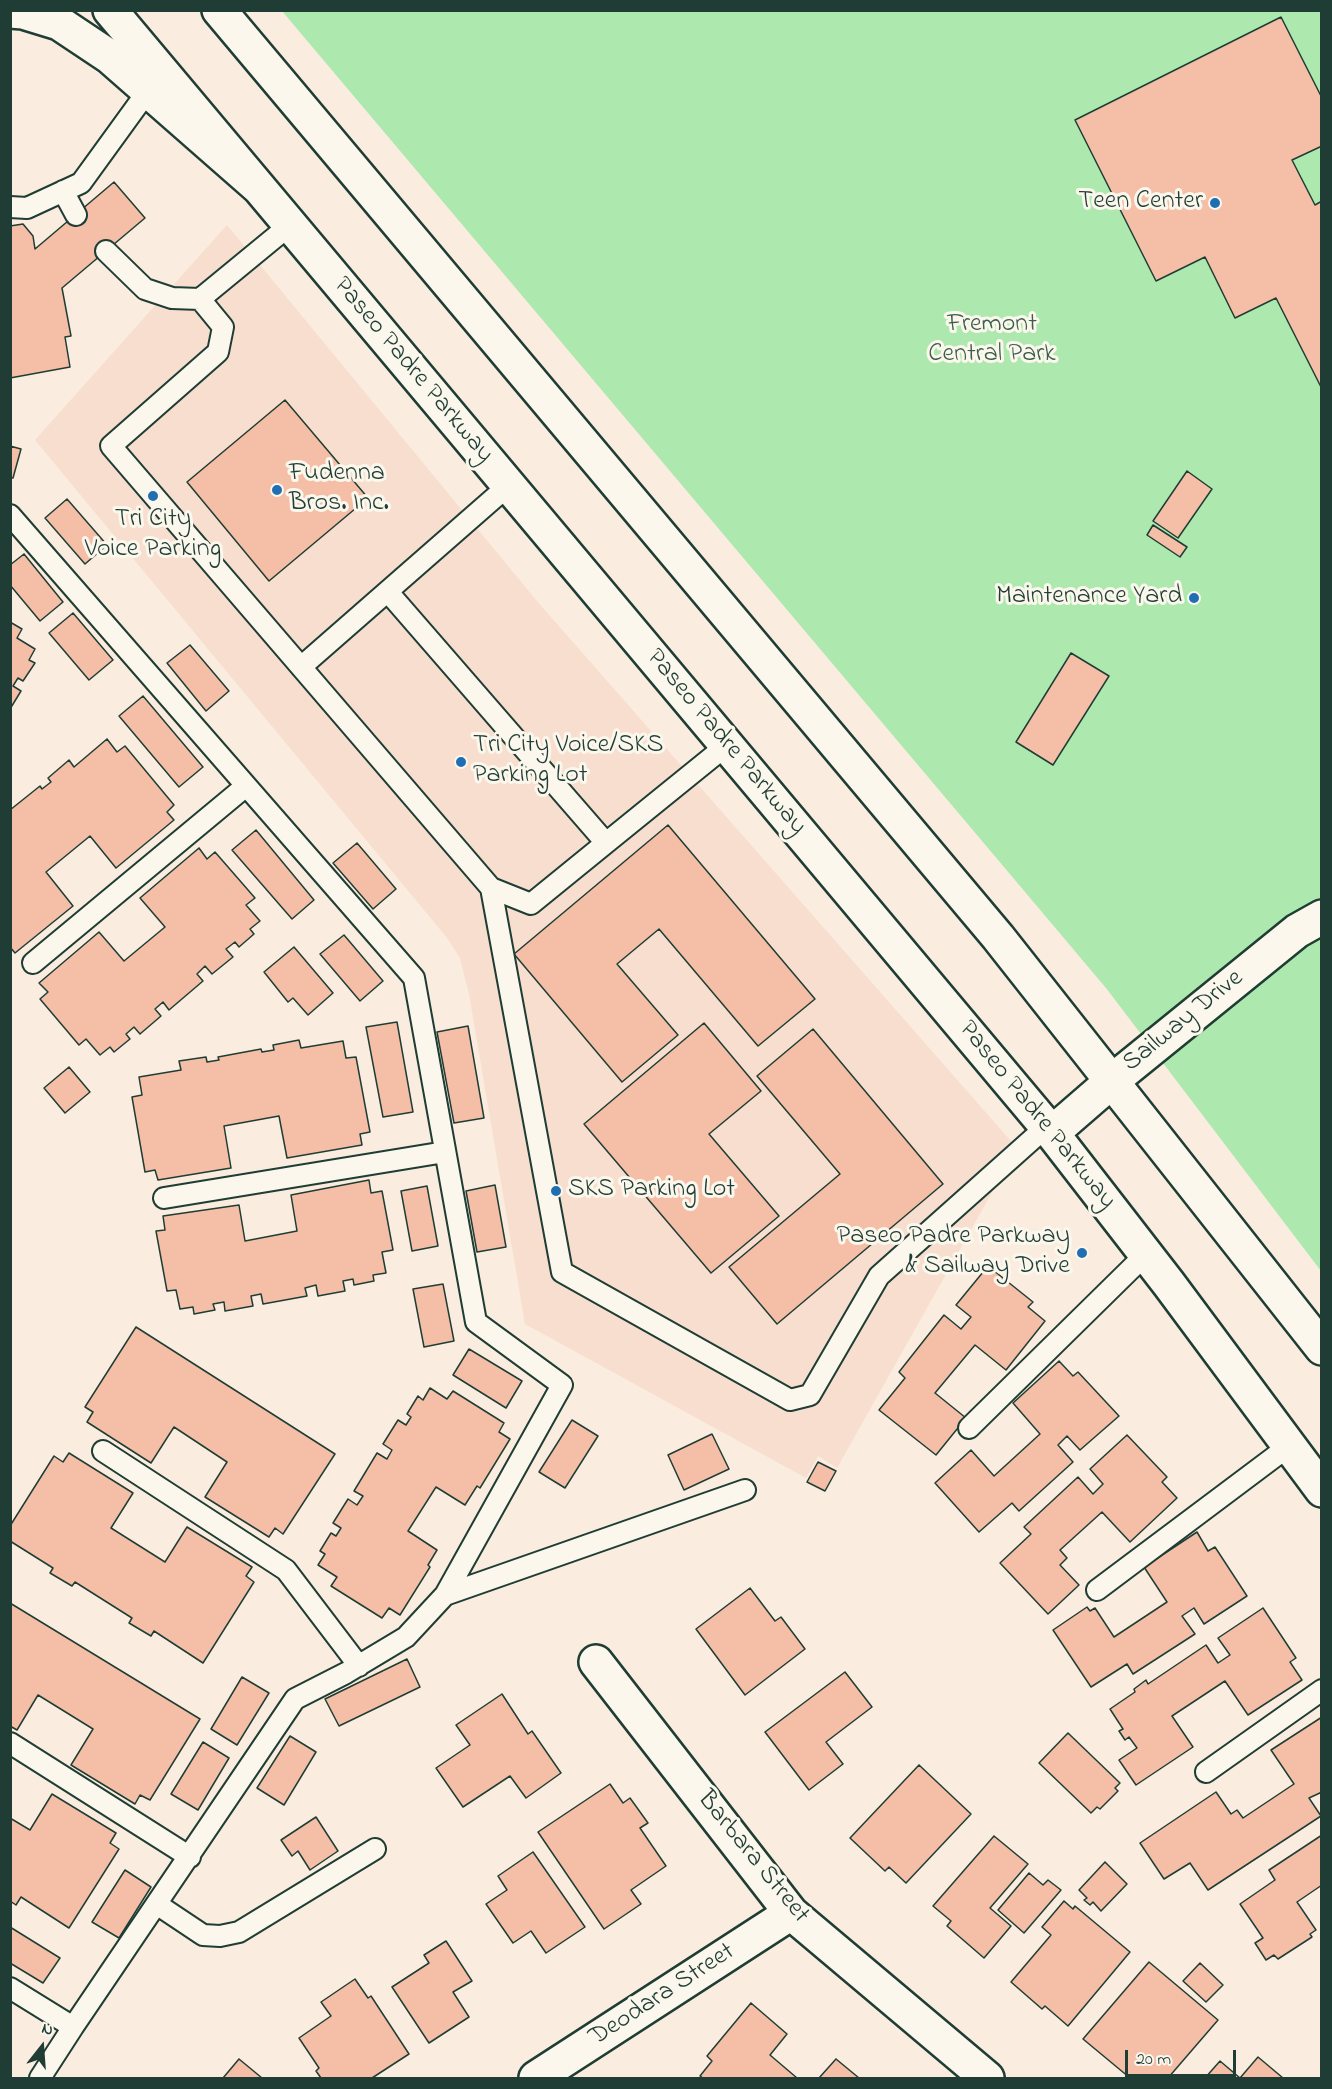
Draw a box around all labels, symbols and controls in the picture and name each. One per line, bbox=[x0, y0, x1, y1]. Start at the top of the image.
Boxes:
place label: Teen Center bbox=[1078, 187, 1203, 219]
marker: Teen Center bbox=[1208, 196, 1222, 210]
street label: Paseo Padre Parkway bbox=[325, 272, 499, 470]
park label: Fremont Central Park bbox=[928, 310, 1056, 372]
place label: Fudenna Bros. Inc. bbox=[289, 459, 389, 520]
marker: Fudenna Bros. Inc. bbox=[270, 483, 284, 497]
marker: Tri City Voice Parking bbox=[146, 489, 160, 503]
place label: Tri City Voice Parking bbox=[85, 505, 221, 566]
place label: Maintenance Yard bbox=[996, 582, 1182, 614]
marker: Maintenance Yard bbox=[1187, 591, 1201, 605]
street label: Paseo Padre Parkway bbox=[638, 644, 812, 842]
place label: Tri City Voice/SKS Parking Lot bbox=[473, 731, 663, 792]
marker: Tri City Voice/SKS Parking Lot bbox=[454, 755, 468, 769]
street label: Sailway Drive bbox=[1117, 964, 1251, 1080]
street label: Paseo Padre Parkway bbox=[950, 1016, 1122, 1216]
place label: SKS Parking Lot bbox=[568, 1175, 735, 1207]
marker: SKS Parking Lot bbox=[549, 1184, 563, 1198]
place label: Paseo Padre Parkway & Sailway Drive bbox=[837, 1222, 1070, 1284]
marker: Paseo Padre Parkway & Sailway Drive bbox=[1075, 1246, 1089, 1260]
street label: Barbara Street bbox=[689, 1785, 815, 1931]
street label: Deodara Street bbox=[584, 1937, 742, 2055]
north arrow bbox=[12, 2017, 72, 2077]
text: N bbox=[39, 2017, 56, 2043]
scale bar bbox=[1128, 2038, 1239, 2076]
text: 20 m bbox=[1136, 2047, 1171, 2073]

